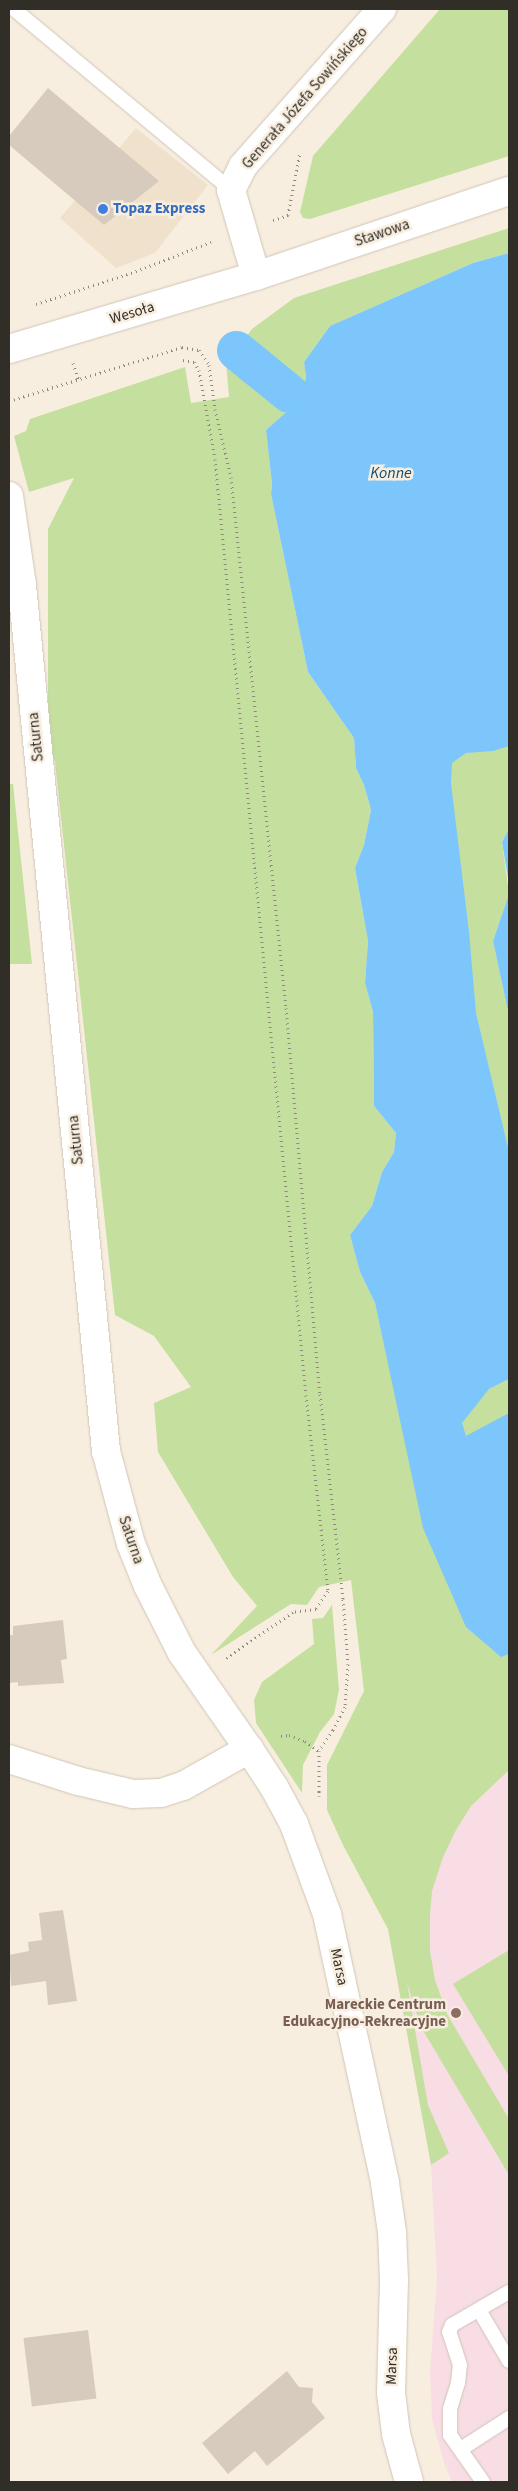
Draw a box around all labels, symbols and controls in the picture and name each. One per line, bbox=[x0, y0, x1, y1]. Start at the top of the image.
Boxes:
street label: Generała Józefa Sowińskiego bbox=[238, 23, 372, 173]
place label: Topaz Express bbox=[113, 200, 205, 218]
marker: Topaz Express bbox=[97, 203, 109, 215]
street label: Stawowa bbox=[352, 215, 412, 251]
street label: Wesoła bbox=[108, 298, 156, 328]
water label: Konne bbox=[370, 463, 412, 483]
street label: Saturna bbox=[24, 711, 48, 763]
street label: Saturna bbox=[64, 1114, 88, 1166]
street label: Saturna bbox=[114, 1514, 148, 1566]
street label: Marsa bbox=[326, 1947, 352, 1987]
place label: Mareckie Centrum Edukacyjno-Rekreacyjne bbox=[282, 1995, 446, 2030]
marker: Mareckie Centrum Edukacyjno-Rekreacyjne bbox=[450, 2007, 462, 2019]
street label: Marsa bbox=[382, 2347, 402, 2385]

